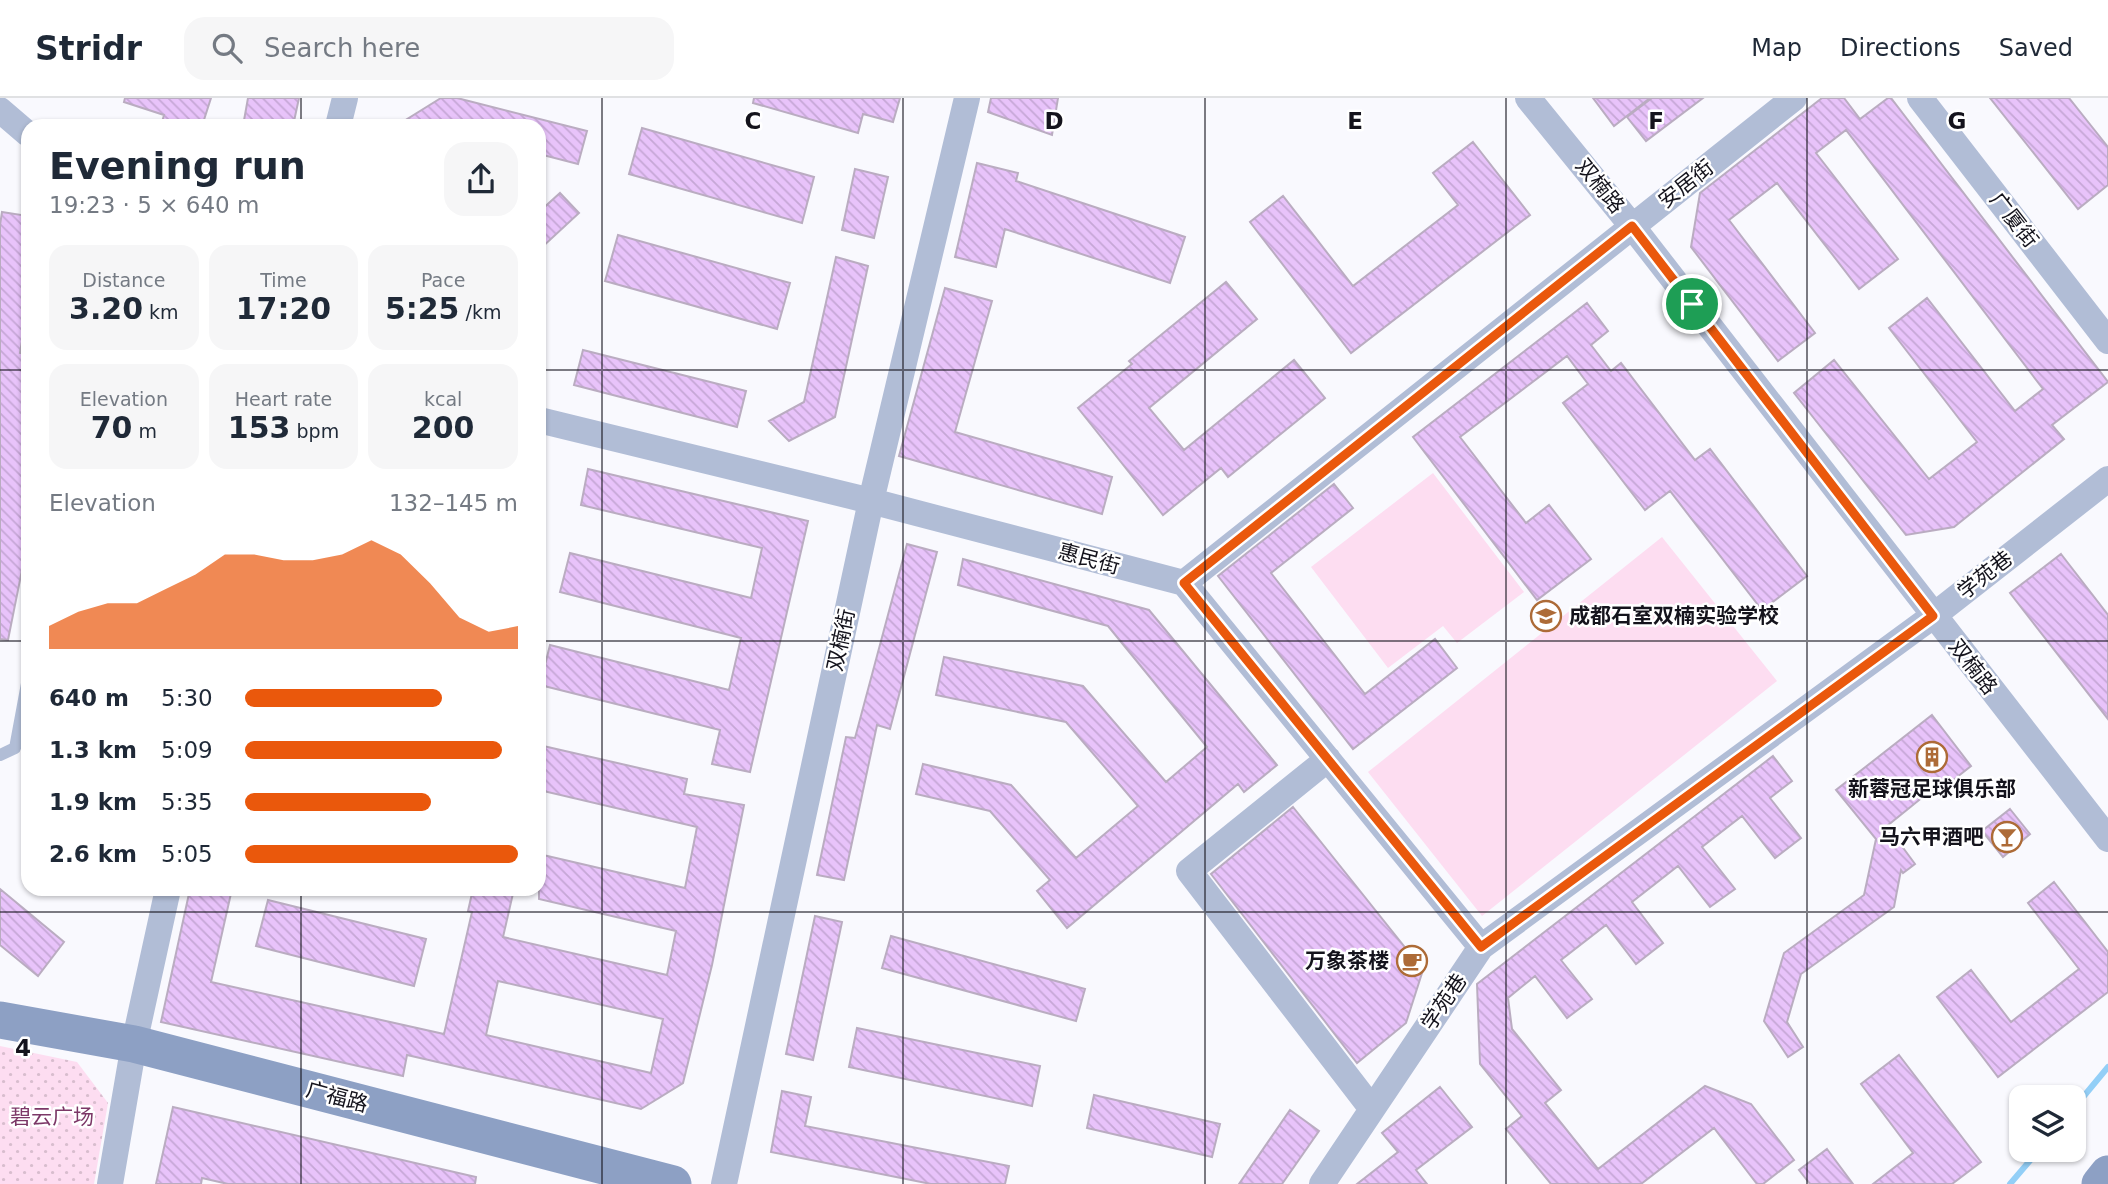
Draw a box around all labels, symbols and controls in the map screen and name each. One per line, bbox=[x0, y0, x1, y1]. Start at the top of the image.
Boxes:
search box bbox=[184, 17, 674, 80]
text: Stridr bbox=[35, 29, 142, 68]
icon: search bbox=[208, 29, 246, 67]
text: Search here bbox=[264, 33, 420, 63]
text: Map bbox=[1751, 34, 1802, 62]
text: Directions bbox=[1840, 34, 1961, 62]
text: Saved bbox=[1999, 34, 2073, 62]
text: C bbox=[745, 108, 761, 134]
text: D bbox=[1044, 108, 1064, 134]
text: E bbox=[1347, 108, 1363, 134]
text: F bbox=[1648, 108, 1664, 134]
text: G bbox=[1948, 108, 1966, 134]
button: share bbox=[444, 142, 518, 216]
text: Evening run bbox=[49, 144, 306, 188]
street label: 双楠路 bbox=[1571, 154, 1629, 218]
street label: 安居街 bbox=[1654, 155, 1718, 213]
street label: 广厦街 bbox=[1985, 188, 2043, 252]
text: 19:23 · 5 × 640 m bbox=[49, 192, 259, 218]
text: Distance bbox=[82, 269, 165, 291]
text: Time bbox=[260, 269, 307, 291]
text: Pace bbox=[421, 269, 465, 291]
pin bbox=[1662, 274, 1722, 334]
icon: arrive bbox=[1673, 285, 1711, 323]
text: 3.20 bbox=[69, 291, 143, 326]
text: 17:20 bbox=[236, 291, 331, 326]
text: 5:25 bbox=[385, 291, 460, 326]
text: km bbox=[143, 301, 179, 323]
text: /km bbox=[460, 301, 501, 323]
text: Elevation bbox=[80, 388, 168, 410]
text: Heart rate bbox=[235, 388, 332, 410]
text: kcal bbox=[424, 388, 462, 410]
text: 70 bbox=[91, 410, 132, 445]
text: 153 bbox=[228, 410, 290, 445]
text: 200 bbox=[412, 410, 474, 445]
text: m bbox=[132, 420, 157, 442]
text: bpm bbox=[290, 420, 339, 442]
text: Elevation bbox=[49, 490, 156, 516]
text: 132–145 m bbox=[389, 490, 518, 516]
street label: 惠民街 bbox=[1055, 539, 1123, 579]
street label: 学苑巷 bbox=[1953, 546, 2017, 604]
school or university icon: 成都石室双楠实验学校 bbox=[1529, 599, 1563, 633]
place label: 成都石室双楠实验学校 bbox=[1569, 604, 1779, 628]
street label: 双楠街 bbox=[823, 607, 859, 673]
street label: 双楠路 bbox=[1944, 635, 2002, 699]
text: 640 m bbox=[49, 685, 129, 711]
text: 5:30 bbox=[161, 685, 213, 711]
text: 1.3 km bbox=[49, 737, 137, 763]
text: 5:09 bbox=[161, 737, 213, 763]
building icon: 新蓉冠足球俱乐部 bbox=[1915, 740, 1949, 774]
place label: 新蓉冠足球俱乐部 bbox=[1848, 777, 2016, 801]
text: 1.9 km bbox=[49, 789, 137, 815]
text: 5:35 bbox=[161, 789, 213, 815]
bar icon: 马六甲酒吧 bbox=[1990, 820, 2024, 854]
place label: 马六甲酒吧 bbox=[1879, 825, 1984, 849]
text: 2.6 km bbox=[49, 841, 137, 867]
text: 5:05 bbox=[161, 841, 213, 867]
cafe icon: 万象茶楼 bbox=[1395, 944, 1429, 978]
place label: 万象茶楼 bbox=[1305, 949, 1389, 973]
street label: 学苑巷 bbox=[1416, 969, 1472, 1035]
text: 4 bbox=[15, 1035, 31, 1061]
street label: 广福路 bbox=[303, 1077, 371, 1117]
map controls bbox=[2009, 1085, 2086, 1162]
button: layers bbox=[2009, 1085, 2086, 1162]
park label: 碧云广场 bbox=[10, 1105, 94, 1129]

